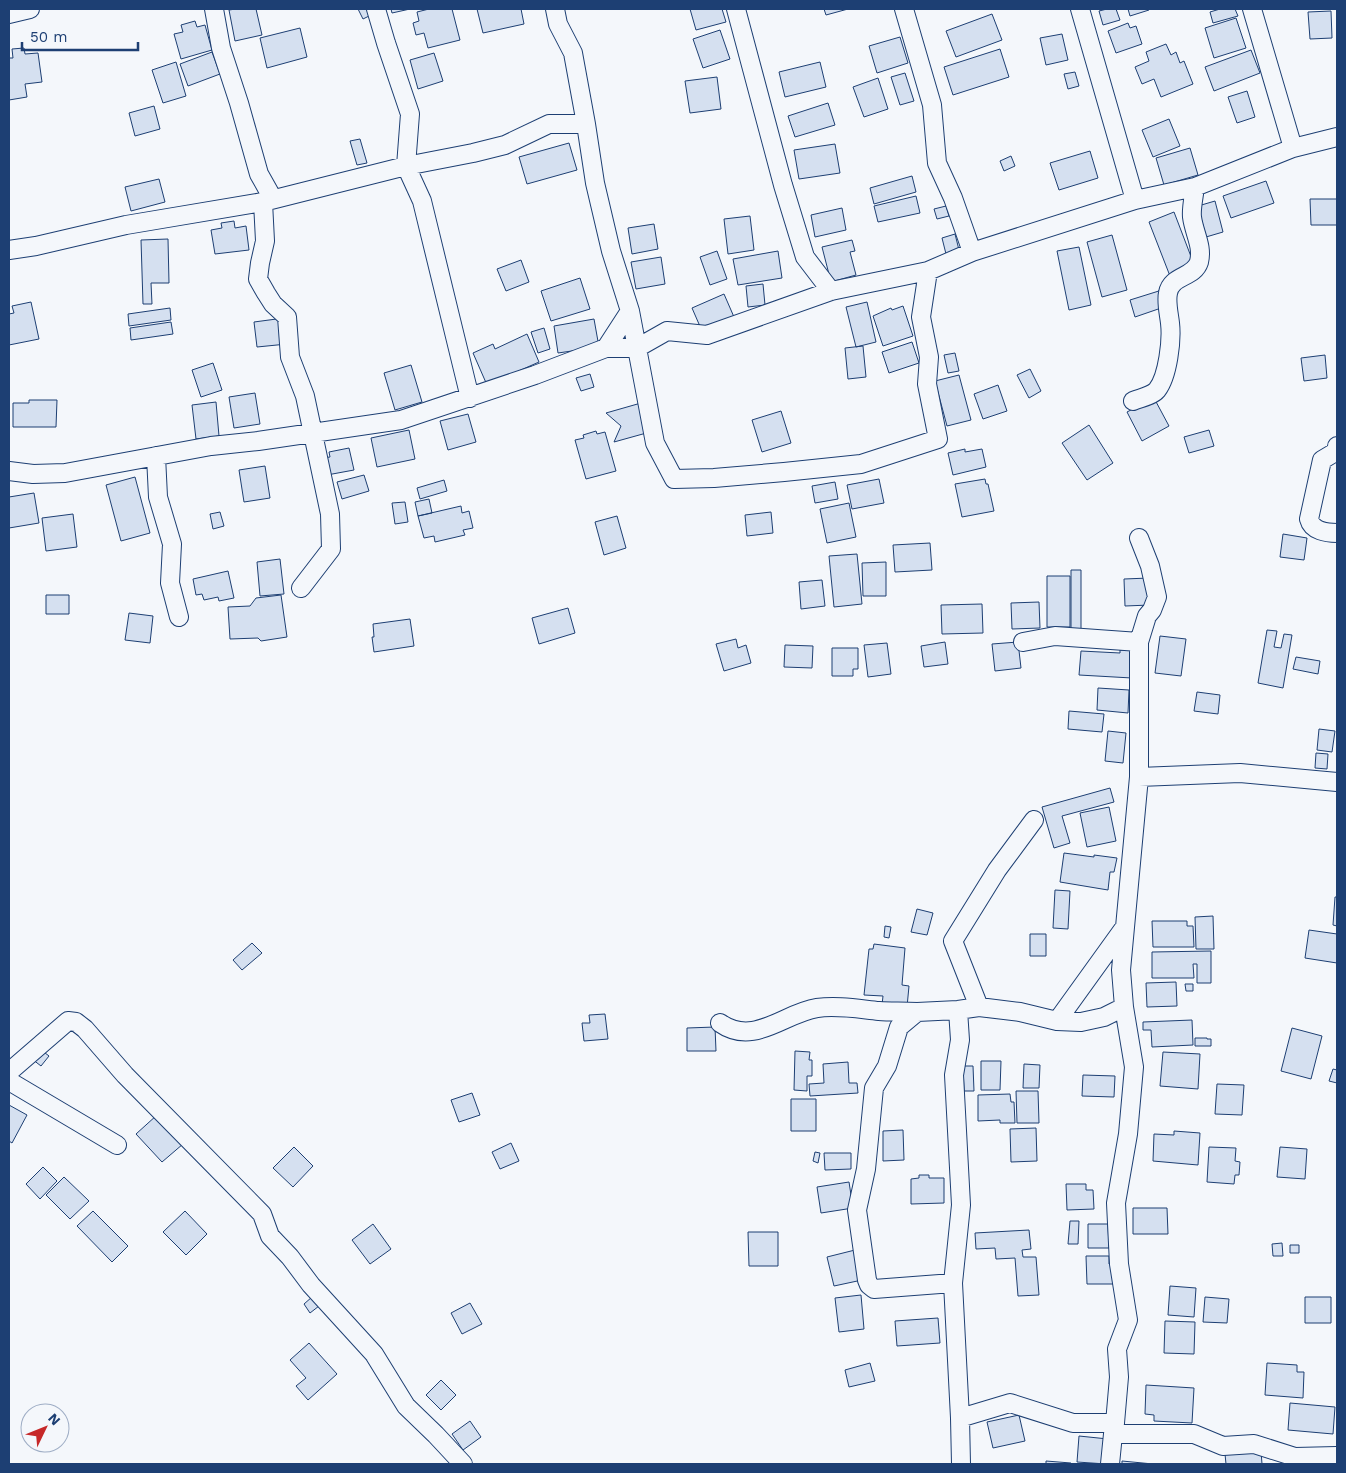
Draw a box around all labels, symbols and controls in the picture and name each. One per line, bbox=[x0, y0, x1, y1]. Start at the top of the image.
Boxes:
scale bar bbox=[22, 20, 139, 52]
text: 50 m bbox=[30, 28, 67, 46]
north arrow bbox=[20, 1403, 70, 1453]
text: N bbox=[45, 1410, 64, 1428]

